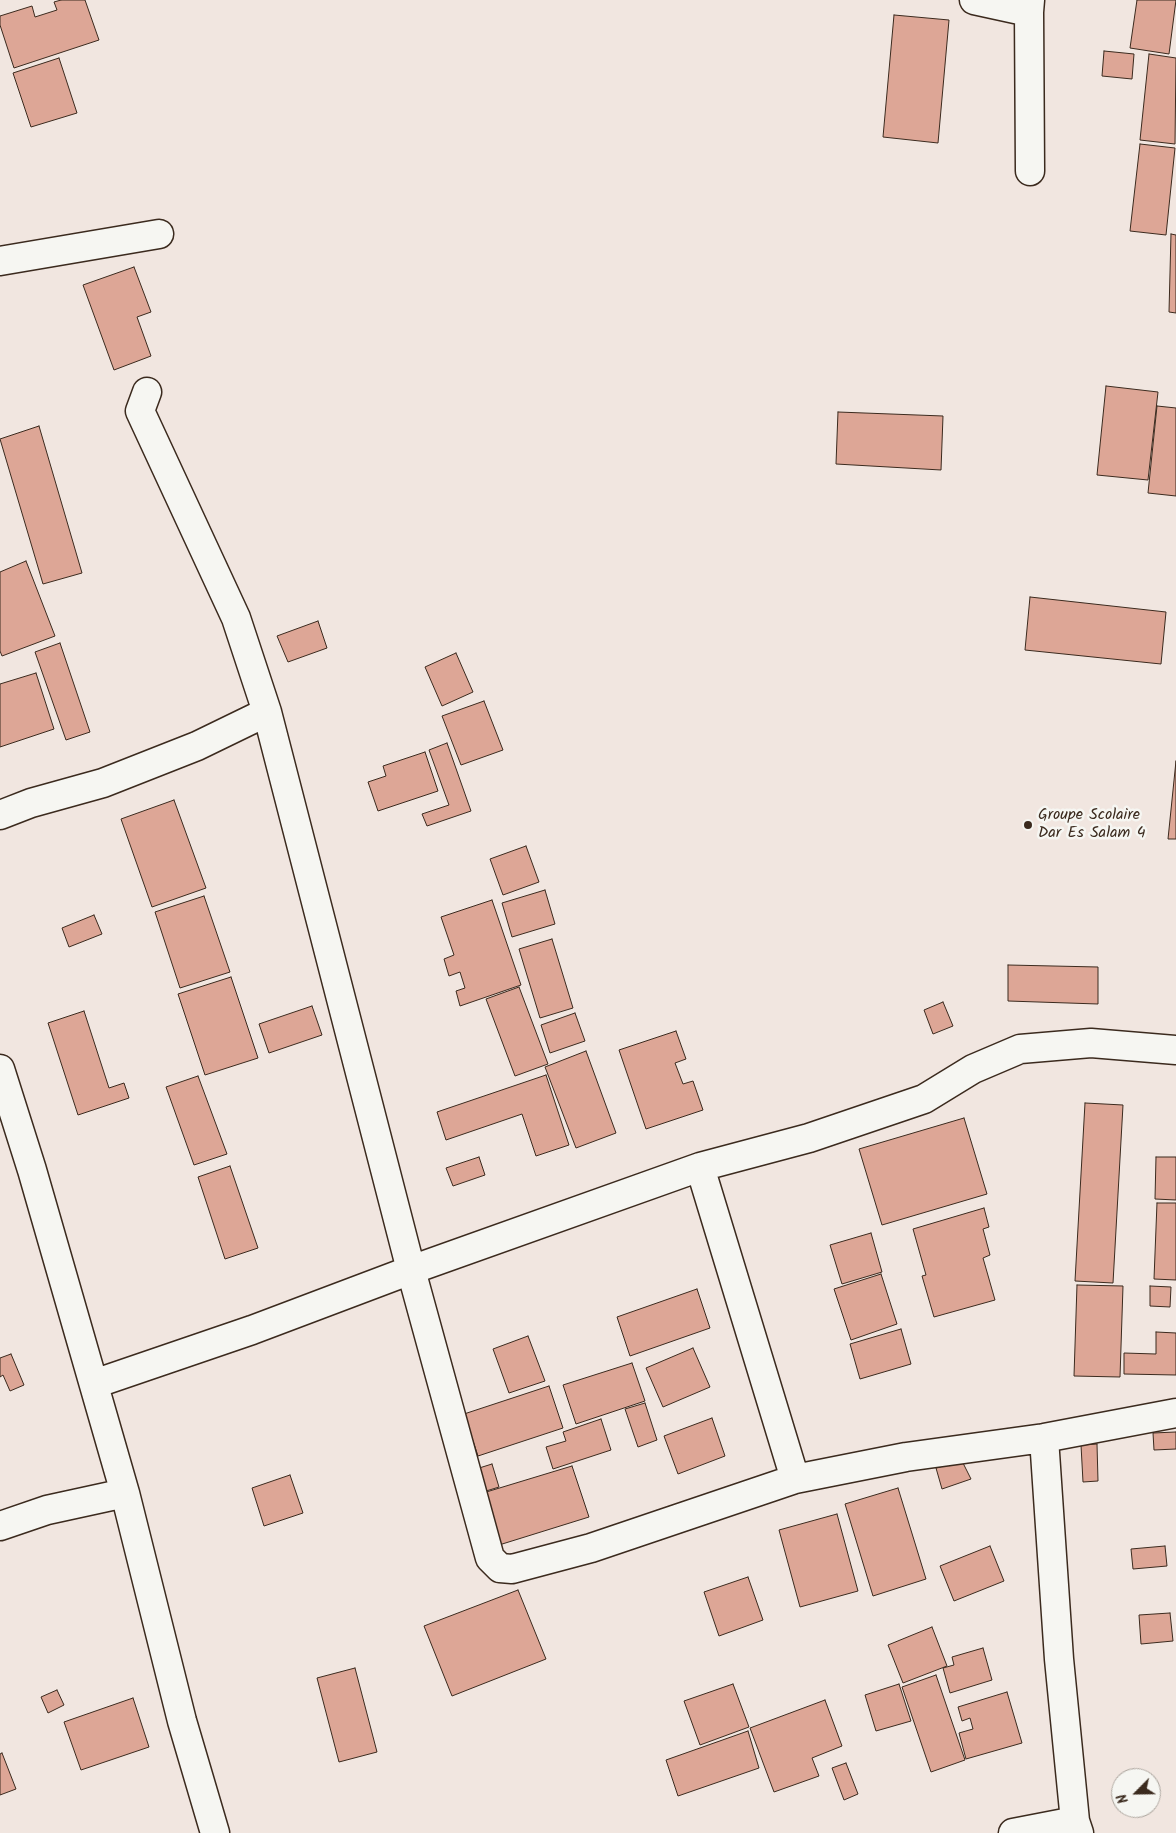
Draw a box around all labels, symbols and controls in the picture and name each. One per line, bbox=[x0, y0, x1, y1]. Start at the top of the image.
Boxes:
place label: Groupe Scolaire Dar Es Salam 4 bbox=[1038, 806, 1146, 844]
marker: Groupe Scolaire Dar Es Salam 4 bbox=[1022, 819, 1034, 831]
north arrow bbox=[1111, 1768, 1161, 1818]
text: N bbox=[1111, 1790, 1135, 1807]

